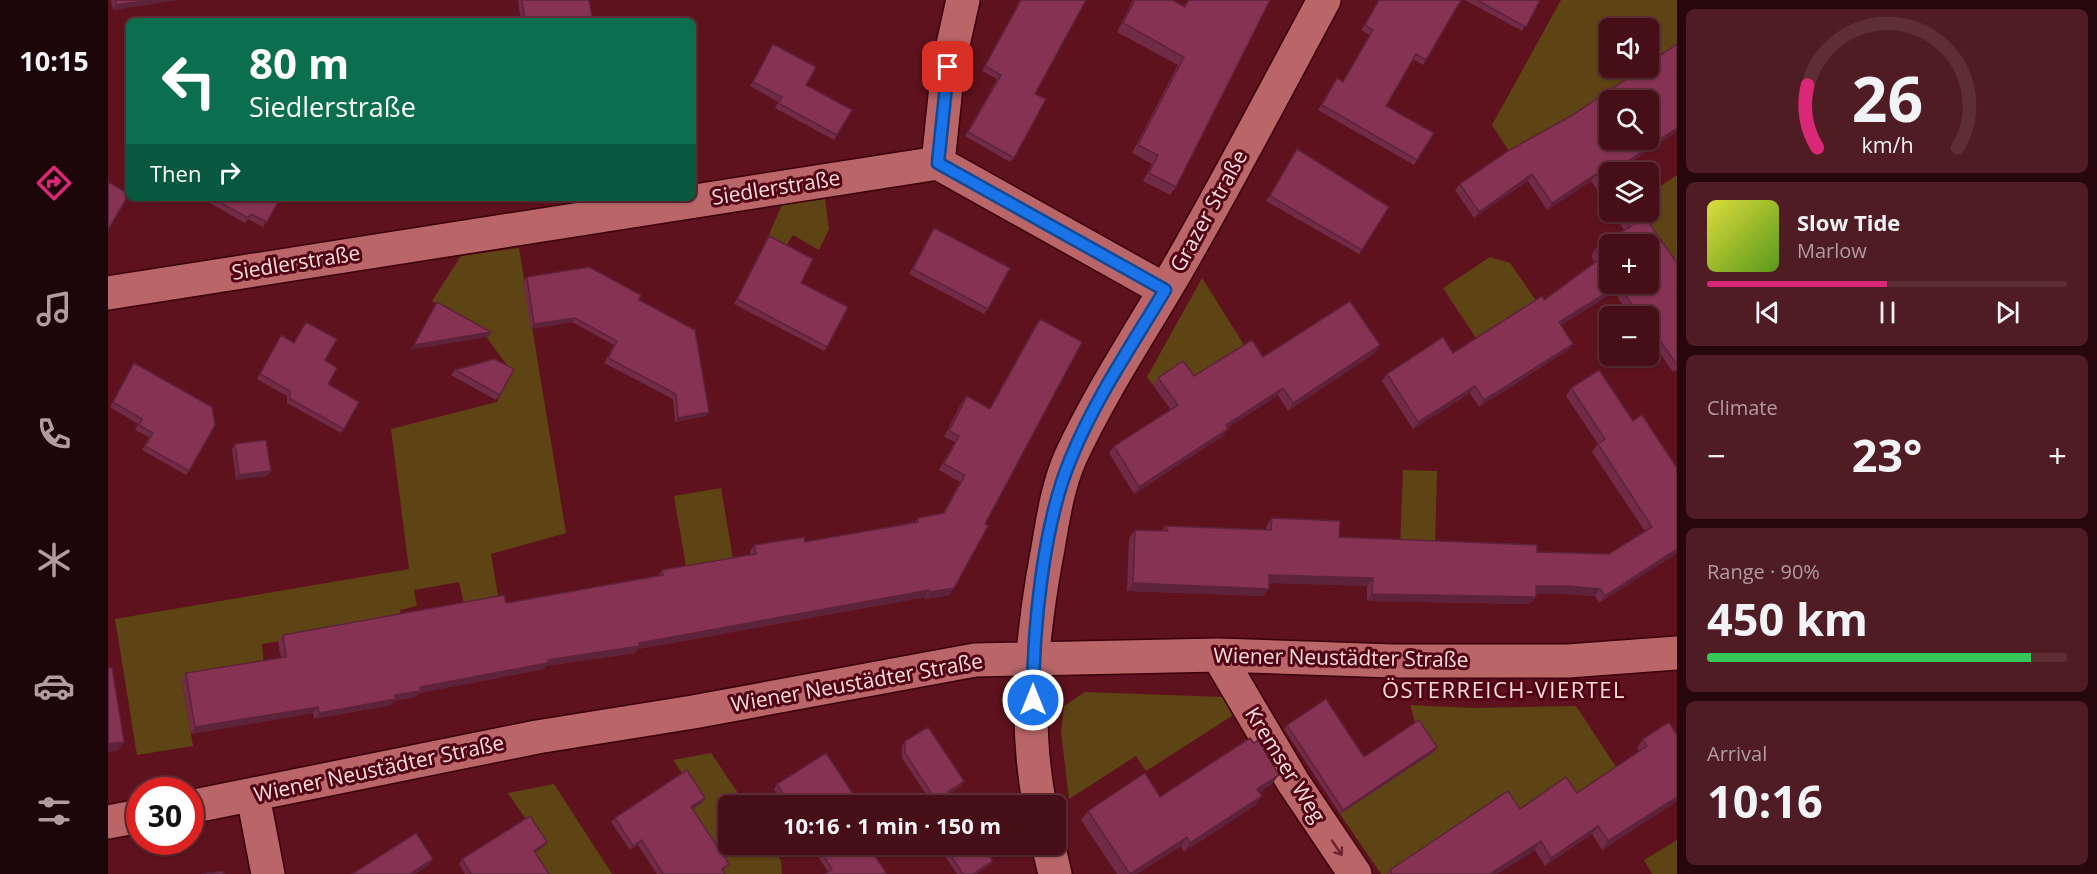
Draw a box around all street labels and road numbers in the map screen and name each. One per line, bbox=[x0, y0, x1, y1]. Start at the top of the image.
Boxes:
street label: Grazer Straße bbox=[1163, 145, 1253, 276]
street label: Siedlerstraße bbox=[710, 163, 842, 211]
street label: Siedlerstraße bbox=[230, 238, 362, 286]
street label: Wiener Neustädter Straße bbox=[1213, 641, 1469, 673]
street label: Wiener Neustädter Straße bbox=[729, 646, 985, 718]
street label: Kremser Weg bbox=[1239, 701, 1332, 827]
street label: Wiener Neustädter Straße bbox=[251, 728, 506, 808]

